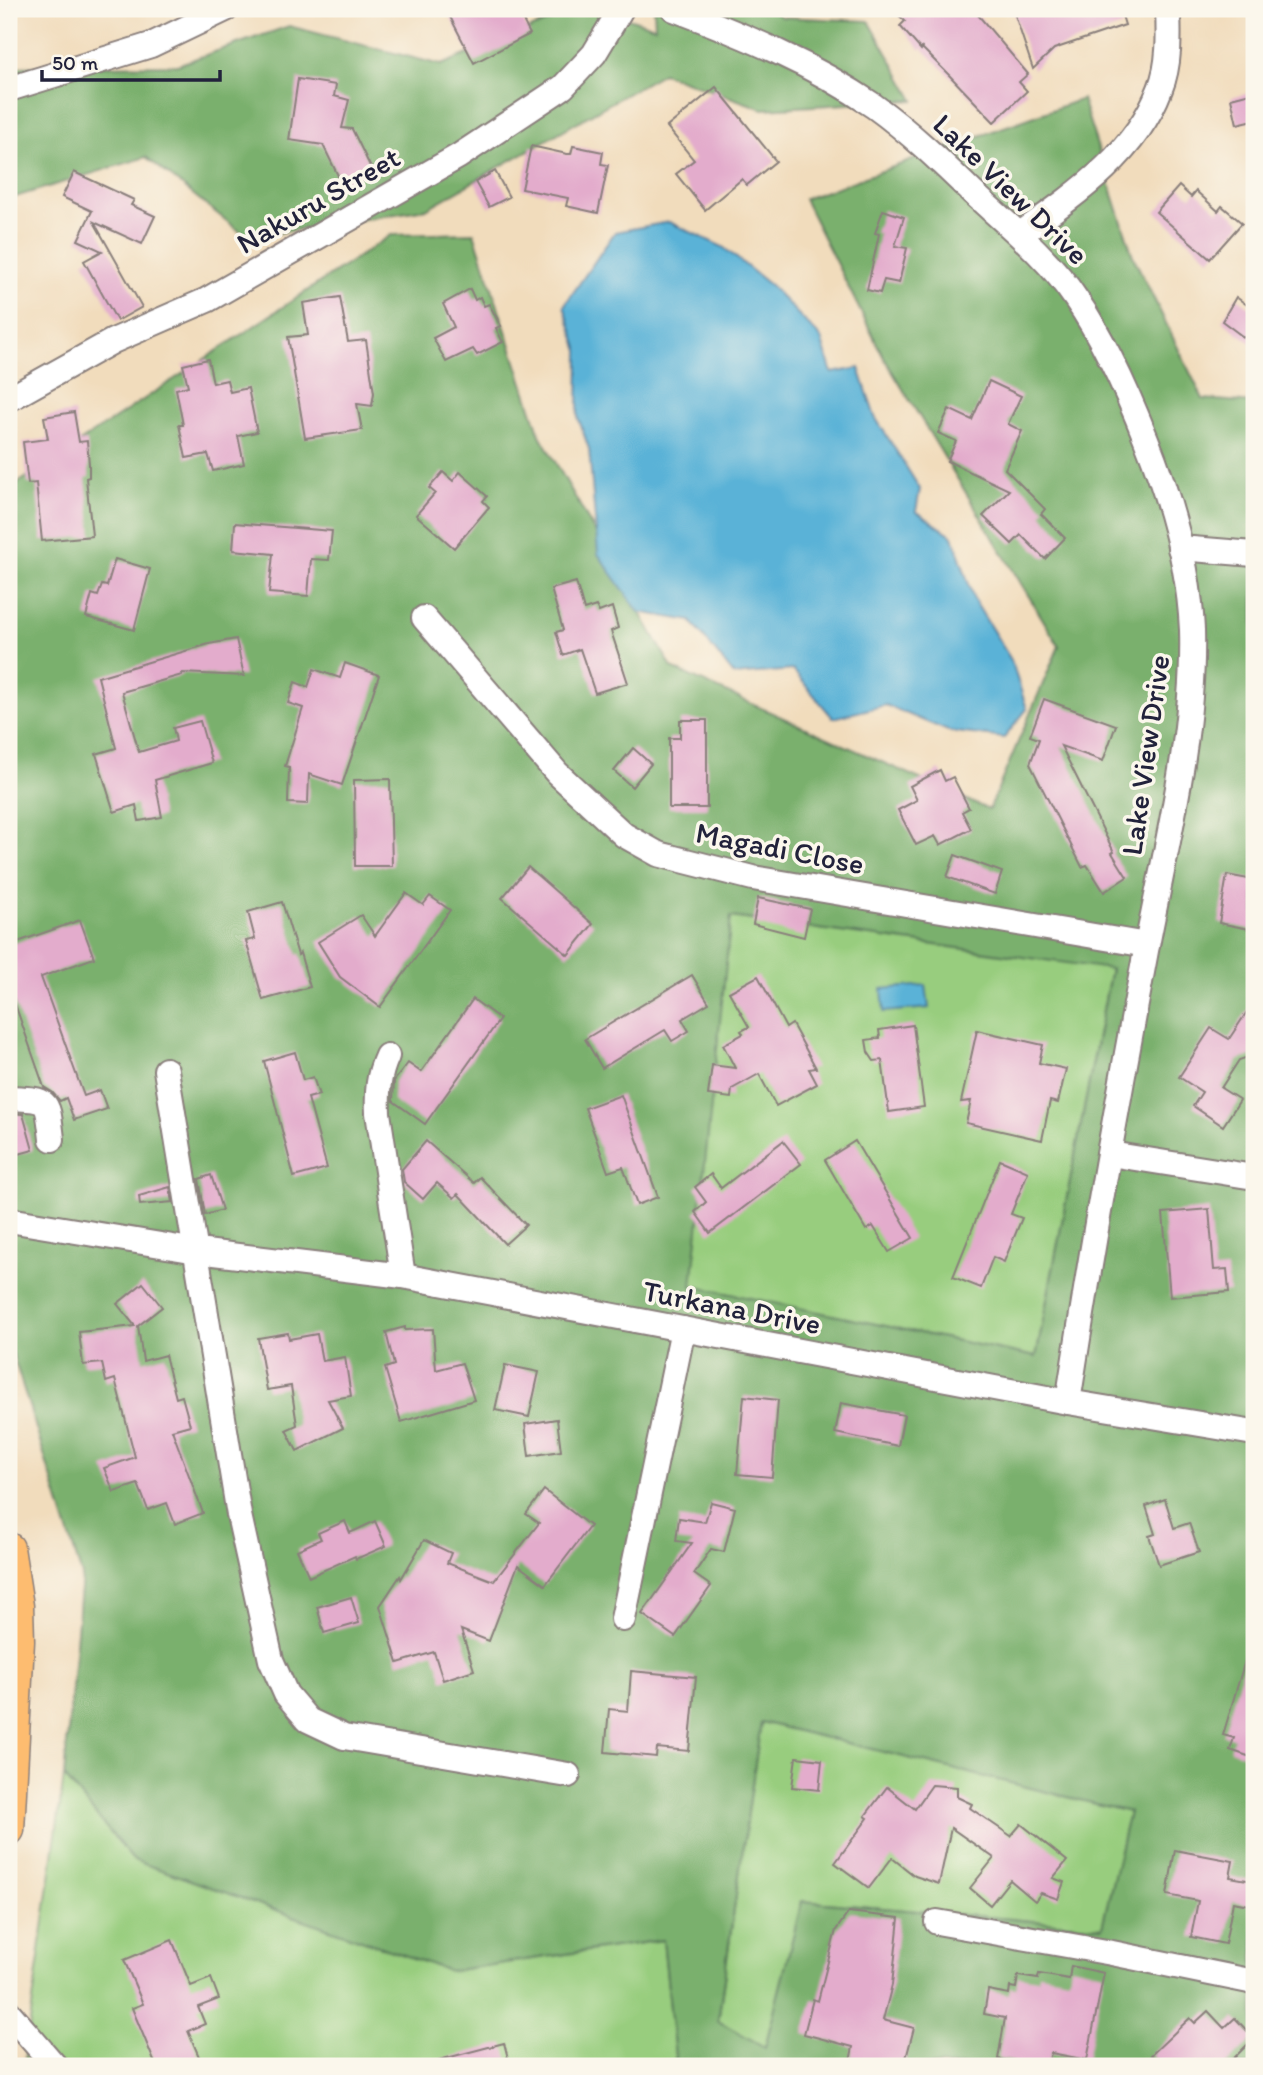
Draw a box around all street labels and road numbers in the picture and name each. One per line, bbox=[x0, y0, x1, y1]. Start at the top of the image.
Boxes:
street label: Lake View Drive bbox=[926, 106, 1096, 272]
street label: Nakuru Street bbox=[230, 138, 406, 262]
street label: Lake View Drive bbox=[1113, 652, 1177, 858]
street label: Magadi Close bbox=[693, 814, 867, 882]
street label: Turkana Drive bbox=[640, 1272, 824, 1342]

